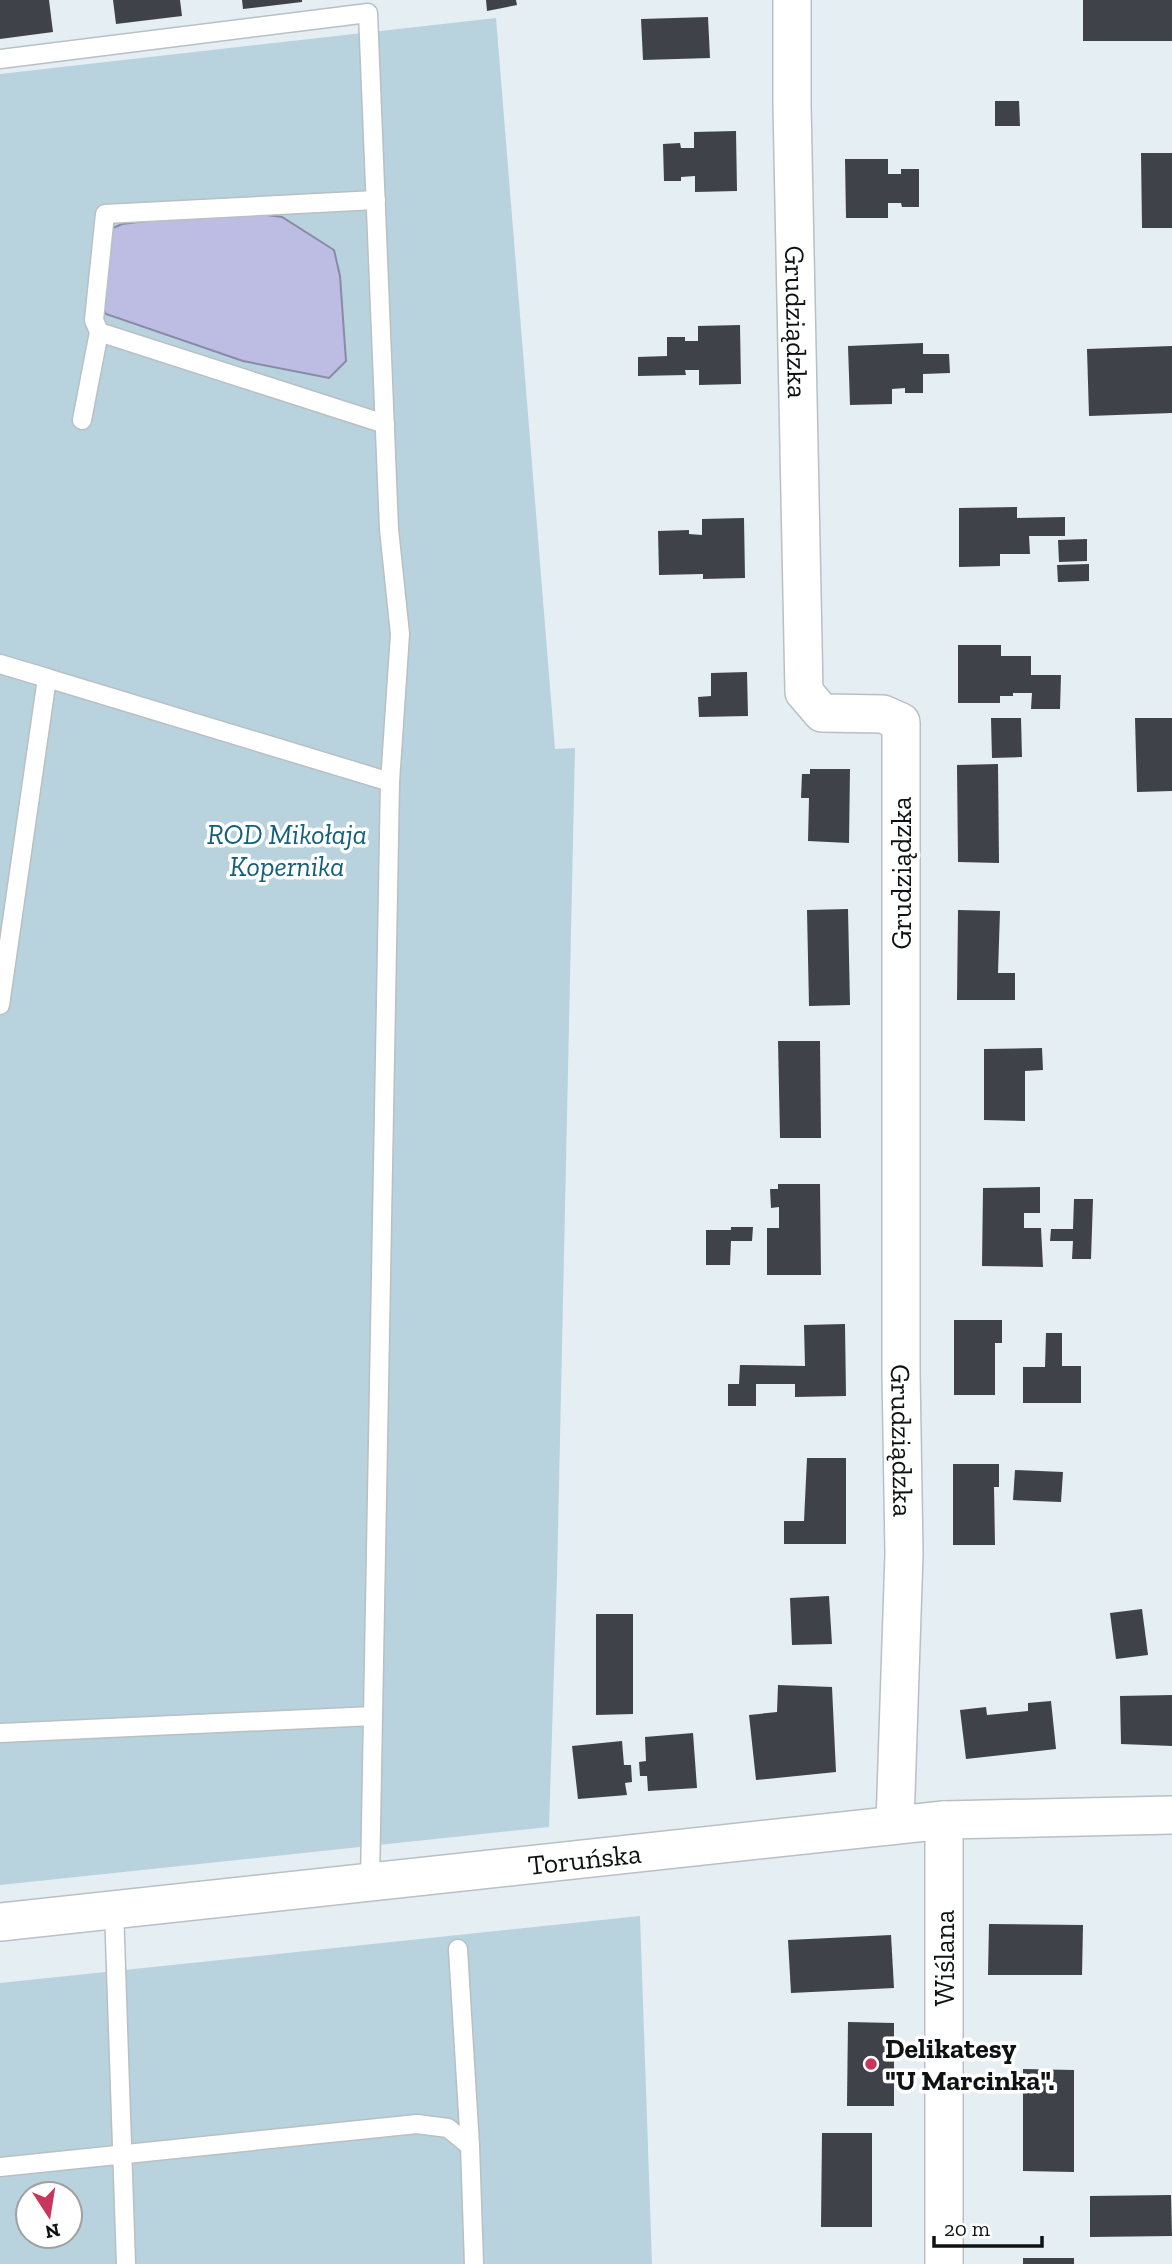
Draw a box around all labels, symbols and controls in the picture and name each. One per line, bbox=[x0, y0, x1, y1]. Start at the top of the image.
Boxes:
street label: Grudziądzka bbox=[778, 245, 815, 399]
street label: Grudziądzka bbox=[885, 796, 918, 950]
park label: ROD Mikołaja Kopernika bbox=[207, 818, 367, 883]
street label: Grudziądzka bbox=[884, 1364, 920, 1518]
street label: Toruńska bbox=[526, 1836, 643, 1881]
street label: Wiślana bbox=[928, 1909, 961, 2006]
place label: Delikatesy "U Marcinka". bbox=[885, 2032, 1055, 2097]
marker: Delikatesy "U Marcinka". bbox=[863, 2056, 879, 2072]
north arrow bbox=[14, 2180, 84, 2250]
scale bar bbox=[934, 2204, 1042, 2248]
text: 20 m bbox=[944, 2216, 990, 2241]
text: N bbox=[43, 2218, 62, 2244]

